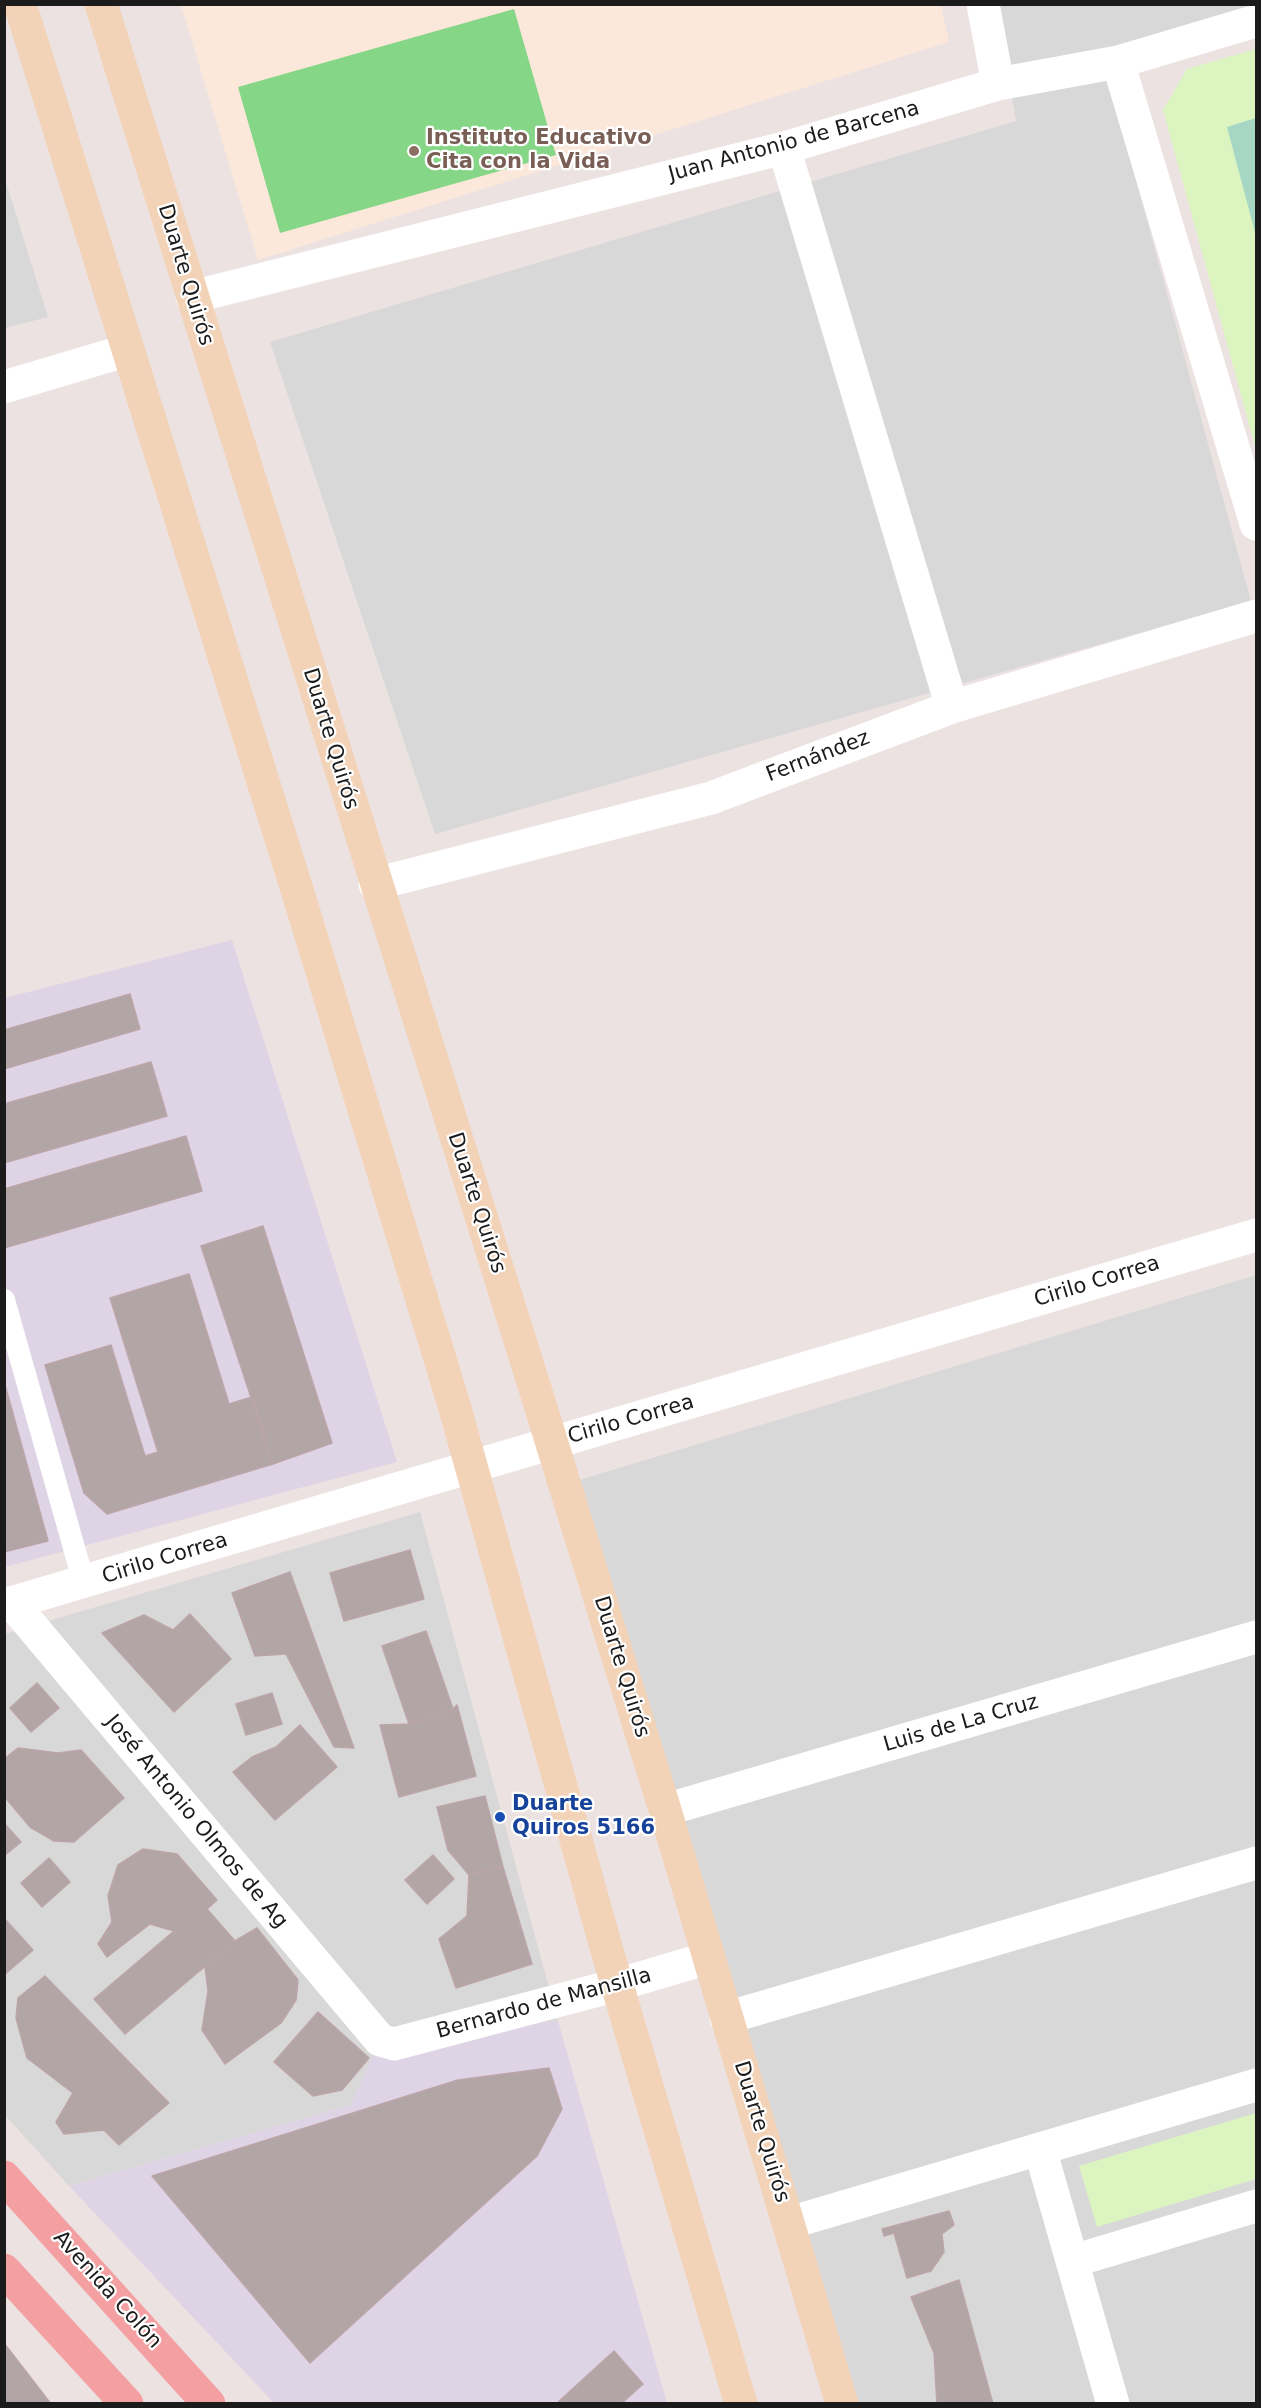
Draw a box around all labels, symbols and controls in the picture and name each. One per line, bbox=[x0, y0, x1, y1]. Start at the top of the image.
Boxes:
street label: Juan Antonio de Barcena bbox=[666, 96, 922, 188]
place label: Instituto Educativo Cita con la Vida bbox=[426, 126, 652, 176]
marker: Instituto Educativo Cita con la Vida bbox=[407, 144, 421, 158]
street label: Duarte Quirós bbox=[152, 201, 218, 349]
street label: Duarte Quirós bbox=[297, 665, 363, 813]
street label: Fernández bbox=[763, 726, 873, 788]
street label: Duarte Quirós bbox=[441, 1129, 511, 1277]
street label: Cirilo Correa bbox=[1031, 1251, 1163, 1313]
street label: Cirilo Correa bbox=[565, 1390, 697, 1450]
street label: Cirilo Correa bbox=[99, 1528, 231, 1590]
street label: Duarte Quirós bbox=[588, 1593, 654, 1741]
street label: Luis de La Cruz bbox=[881, 1690, 1041, 1758]
street label: José Antonio Olmos de Ag bbox=[99, 1710, 293, 1934]
place label: Duarte Quiros 5166 bbox=[512, 1792, 655, 1842]
marker: Duarte Quiros 5166 bbox=[493, 1810, 507, 1824]
street label: Bernardo de Mansilla bbox=[434, 1963, 654, 2045]
street label: Duarte Quirós bbox=[728, 2058, 794, 2206]
street label: Avenida Colón bbox=[47, 2226, 167, 2354]

